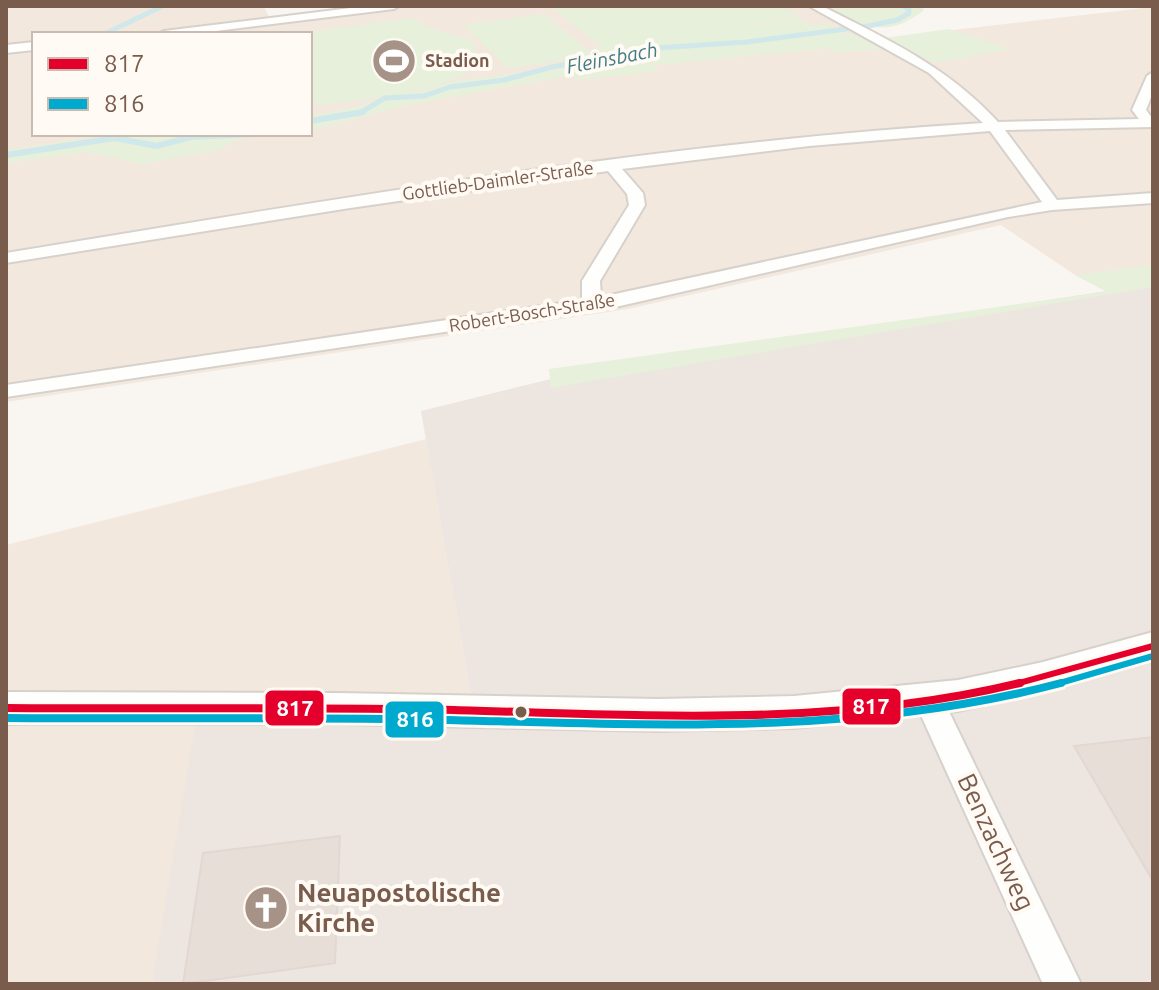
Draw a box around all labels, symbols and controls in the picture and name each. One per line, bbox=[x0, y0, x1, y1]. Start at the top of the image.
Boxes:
legend bbox=[32, 32, 312, 136]
sports icon: Stadion bbox=[370, 37, 418, 85]
water label: Fleinsbach bbox=[564, 37, 660, 78]
text: 817 bbox=[104, 50, 145, 77]
place label: Stadion bbox=[425, 50, 490, 70]
text: 816 bbox=[104, 90, 145, 117]
street label: Gottlieb-Daimler-Straße bbox=[401, 157, 595, 203]
street label: Robert-Bosch-Straße bbox=[447, 289, 616, 335]
line badge: 817 bbox=[841, 687, 902, 726]
line badge: 817 bbox=[264, 689, 325, 727]
text: 817 bbox=[852, 693, 890, 718]
text: 817 bbox=[276, 695, 314, 720]
line badge: 816 bbox=[384, 700, 445, 739]
unlabelled marker bbox=[513, 704, 529, 720]
text: 816 bbox=[396, 706, 434, 731]
street label: Benzachweg bbox=[952, 769, 1041, 915]
place label: Neuapostolische Kirche bbox=[297, 878, 501, 937]
church icon: Neuapostolische Kirche bbox=[242, 884, 290, 932]

